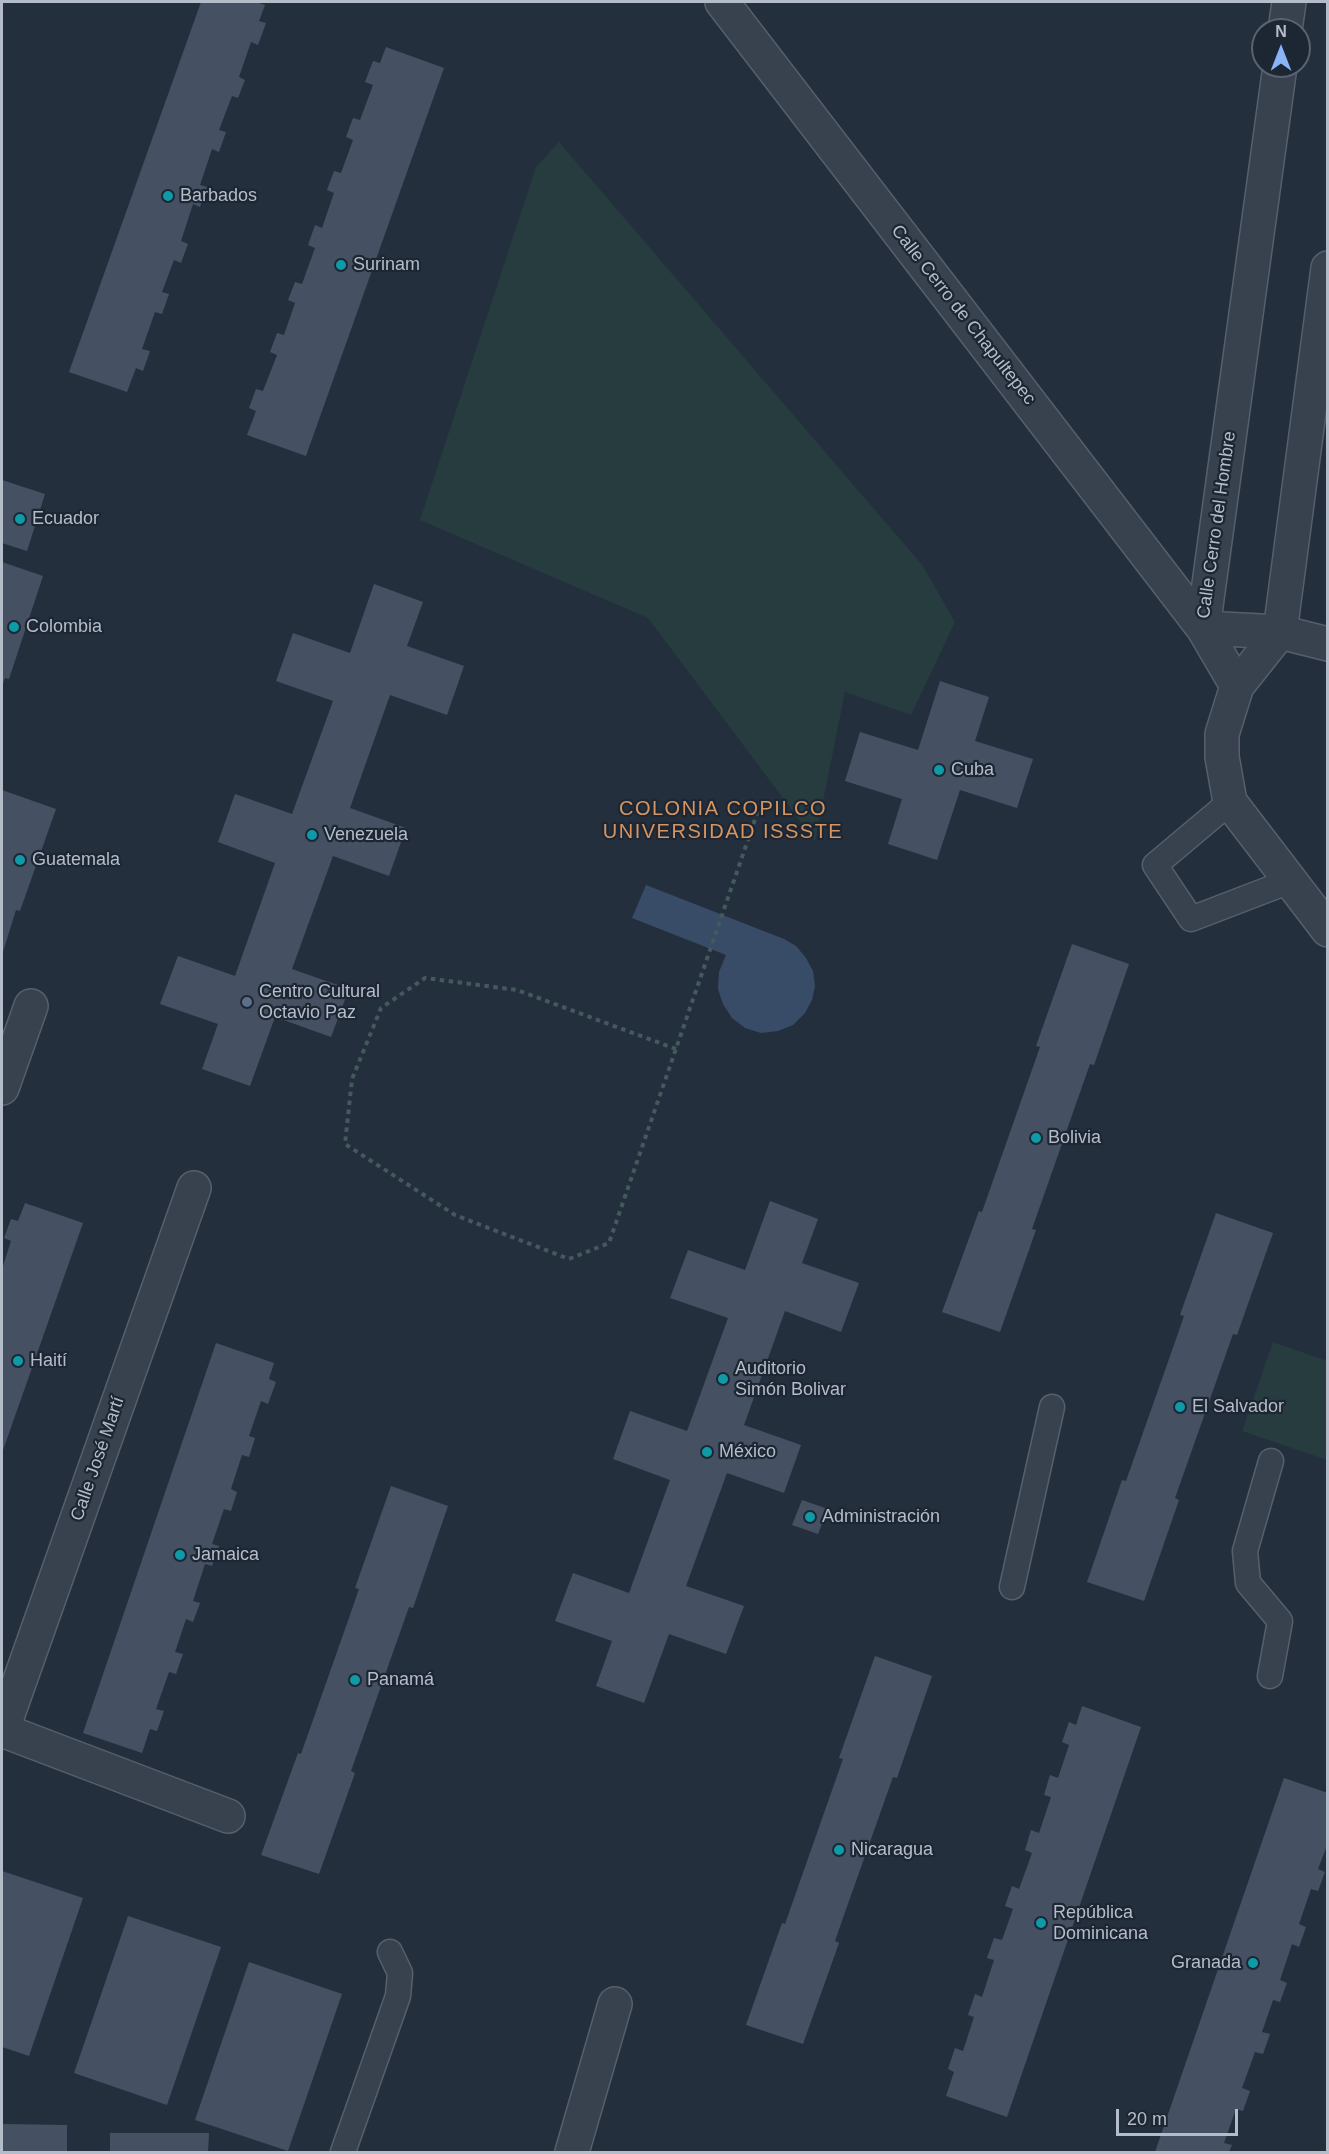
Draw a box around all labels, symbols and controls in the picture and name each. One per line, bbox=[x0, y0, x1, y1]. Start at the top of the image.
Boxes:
north arrow bbox=[1251, 18, 1311, 78]
text: N bbox=[1275, 23, 1287, 40]
place label: Barbados bbox=[180, 185, 257, 207]
marker: Barbados bbox=[161, 189, 175, 203]
street label: Calle Cerro de Chapultepec bbox=[886, 221, 1040, 409]
place label: Surinam bbox=[353, 254, 420, 276]
marker: Surinam bbox=[334, 258, 348, 272]
street label: Calle Cerro del Hombre bbox=[1193, 430, 1241, 620]
place label: Ecuador bbox=[32, 508, 99, 530]
marker: Ecuador bbox=[13, 512, 27, 526]
place label: Colombia bbox=[26, 616, 102, 638]
marker: Colombia bbox=[7, 620, 21, 634]
place label: Cuba bbox=[951, 759, 994, 781]
marker: Cuba bbox=[932, 763, 946, 777]
district label: COLONIA COPILCO UNIVERSIDAD ISSSTE bbox=[603, 797, 843, 844]
place label: Venezuela bbox=[324, 824, 408, 846]
marker: Venezuela bbox=[305, 828, 319, 842]
place label: Guatemala bbox=[32, 849, 120, 871]
marker: Guatemala bbox=[13, 853, 27, 867]
place label: Centro Cultural Octavio Paz bbox=[259, 981, 380, 1024]
marker: Centro Cultural Octavio Paz bbox=[240, 995, 254, 1009]
place label: Bolivia bbox=[1048, 1127, 1101, 1149]
marker: Bolivia bbox=[1029, 1131, 1043, 1145]
place label: Haití bbox=[30, 1350, 67, 1372]
marker: Haití bbox=[11, 1354, 25, 1368]
place label: Auditorio Simón Bolivar bbox=[735, 1358, 846, 1400]
marker: Auditorio Simón Bolivar bbox=[716, 1372, 730, 1386]
street label: Calle José Martí bbox=[67, 1394, 129, 1524]
place label: El Salvador bbox=[1192, 1396, 1284, 1418]
marker: El Salvador bbox=[1173, 1400, 1187, 1414]
place label: México bbox=[719, 1441, 776, 1463]
marker: México bbox=[700, 1445, 714, 1459]
place label: Administración bbox=[822, 1506, 940, 1528]
marker: Administración bbox=[803, 1510, 817, 1524]
place label: Jamaica bbox=[192, 1544, 259, 1566]
marker: Jamaica bbox=[173, 1548, 187, 1562]
place label: Panamá bbox=[367, 1669, 434, 1691]
marker: Panamá bbox=[348, 1673, 362, 1687]
place label: Nicaragua bbox=[851, 1839, 933, 1861]
marker: Nicaragua bbox=[832, 1843, 846, 1857]
place label: República Dominicana bbox=[1053, 1902, 1148, 1944]
marker: República Dominicana bbox=[1034, 1916, 1048, 1930]
place label: Granada bbox=[1171, 1952, 1241, 1974]
marker: Granada bbox=[1246, 1956, 1260, 1970]
scale bar bbox=[1119, 2097, 1240, 2135]
text: 20 m bbox=[1127, 2109, 1167, 2129]

